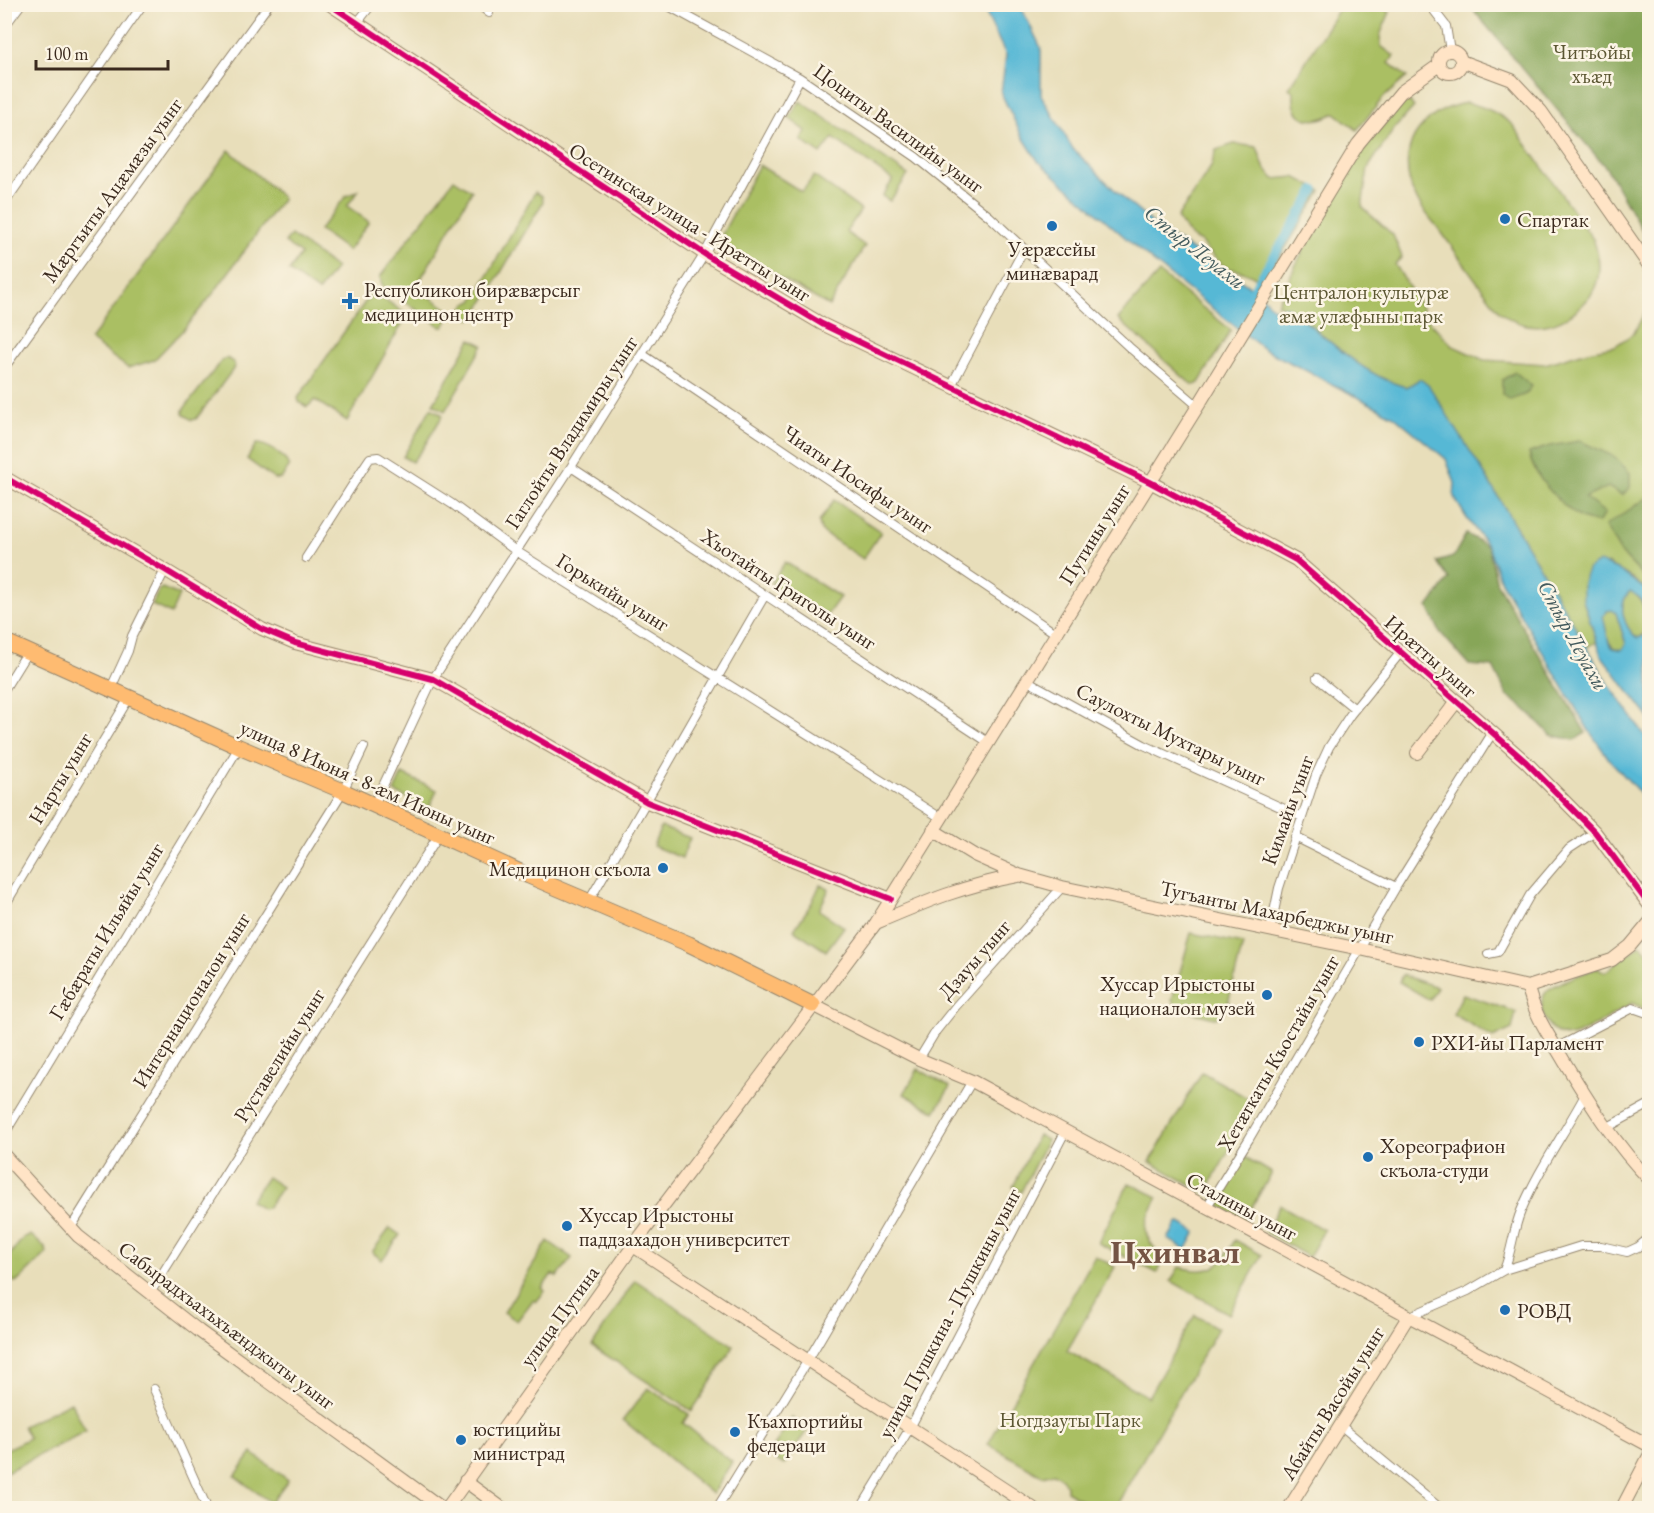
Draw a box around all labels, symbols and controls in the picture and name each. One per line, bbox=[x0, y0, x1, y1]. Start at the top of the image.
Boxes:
scale bar bbox=[36, 33, 168, 71]
park label: Читъойы хъæд bbox=[1553, 38, 1631, 89]
text: 100 m bbox=[45, 42, 89, 65]
street label: Цоциты Василийы уынг bbox=[809, 57, 990, 199]
street label: Мӕргъиты Ацӕмӕзы уынг bbox=[36, 92, 189, 288]
street label: Осетинская улица - Ирæтты уынг bbox=[564, 136, 816, 308]
water label: Стыр Леуахи bbox=[1138, 198, 1252, 296]
place label: Спартак bbox=[1517, 206, 1589, 233]
marker: Спартак bbox=[1498, 212, 1512, 226]
marker: Уæрæсейы минæварад bbox=[1045, 219, 1059, 233]
place label: Уæрæсейы минæварад bbox=[1006, 235, 1099, 286]
place label: Республикон бирæвæрсыг медицинон центр bbox=[364, 276, 580, 327]
park label: Централон культурæ æмæ улæфыны парк bbox=[1273, 278, 1449, 329]
marker: Республикон бирæвæрсыг медицинон центр bbox=[341, 292, 359, 310]
street label: Гаглойты Владимиры уынг bbox=[498, 330, 644, 534]
street label: Чиаты Иосифы уынг bbox=[778, 419, 939, 540]
street label: Путины уынг bbox=[1052, 478, 1136, 590]
street label: Хъотайты Григолы уынг bbox=[695, 522, 882, 656]
street label: Горькийы уынг bbox=[552, 547, 675, 638]
water label: Стыр Леуахи bbox=[1531, 575, 1615, 695]
street label: Ирæтты уынг bbox=[1379, 608, 1483, 704]
street label: Саулохты Мухтары уынг bbox=[1072, 676, 1271, 792]
street label: улица 8 Июня - 8-ӕм Июны уынг bbox=[236, 713, 500, 851]
street label: Нарты уынг bbox=[22, 727, 98, 829]
street label: Кимайы уынг bbox=[1255, 751, 1320, 869]
street label: Гæбæраты Ильяйы уынг bbox=[42, 837, 170, 1025]
place label: Медицинон скъола bbox=[489, 855, 652, 882]
marker: Медицинон скъола bbox=[656, 861, 670, 875]
street label: Тугъанты Махарбеджы уынг bbox=[1158, 874, 1397, 950]
street label: Интернационалон уынг bbox=[126, 907, 256, 1093]
street label: Дзауы уынг bbox=[932, 913, 1017, 1005]
street label: Хетæгкаты Къостайы уынг bbox=[1210, 950, 1346, 1157]
place label: Хуссар Ирыстоны националон музей bbox=[1099, 970, 1255, 1021]
street label: Руставелийы уынг bbox=[227, 983, 331, 1127]
marker: Хуссар Ирыстоны националон музей bbox=[1260, 988, 1274, 1002]
place label: РХИ-йы Парламент bbox=[1431, 1029, 1604, 1056]
marker: РХИ-йы Парламент bbox=[1412, 1035, 1426, 1049]
place label: Хореографион скъола-студи bbox=[1379, 1132, 1506, 1183]
marker: Хореографион скъола-студи bbox=[1361, 1150, 1375, 1164]
street label: Сталины уынг bbox=[1182, 1166, 1302, 1247]
street label: улица Пушкина - Пушкины уынг bbox=[871, 1183, 1027, 1443]
place label: Хуссар Ирыстоны паддзахадон университет bbox=[578, 1201, 790, 1252]
marker: Хуссар Ирыстоны паддзахадон университет bbox=[560, 1219, 574, 1233]
district label: Цхинвал bbox=[1110, 1230, 1240, 1273]
street label: Сабырадхъахъхъæнджыты уынг bbox=[113, 1235, 341, 1416]
street label: улица Путина bbox=[513, 1259, 605, 1372]
place label: РОВД bbox=[1517, 1297, 1571, 1324]
marker: РОВД bbox=[1498, 1303, 1512, 1317]
street label: Абайты Васойы уынг bbox=[1273, 1321, 1390, 1486]
park label: Ногдзауты Парк bbox=[999, 1406, 1141, 1433]
place label: Къахпортийы федераци bbox=[747, 1407, 863, 1458]
place label: юстицийы министрад bbox=[473, 1415, 565, 1466]
marker: Къахпортийы федераци bbox=[728, 1425, 742, 1439]
marker: юстицийы министрад bbox=[454, 1433, 468, 1447]

